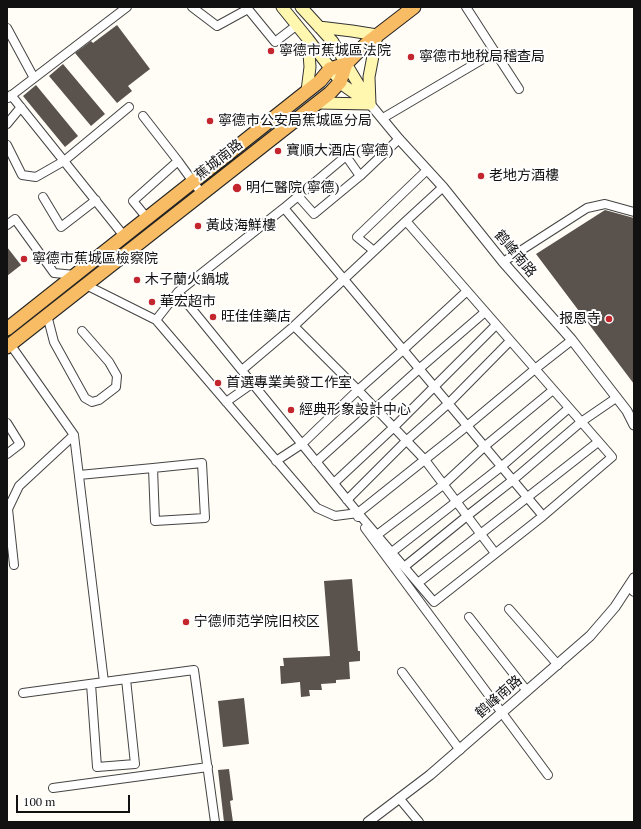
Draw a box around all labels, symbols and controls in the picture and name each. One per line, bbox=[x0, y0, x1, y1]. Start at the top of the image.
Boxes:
place label: 寧德市蕉城區法院 bbox=[279, 43, 391, 59]
marker: 寧德市蕉城區法院 bbox=[266, 46, 276, 56]
place label: 寧德市地稅局稽查局 bbox=[419, 49, 545, 65]
marker: 寧德市地稅局稽查局 bbox=[406, 52, 416, 62]
place label: 寧德市公安局蕉城區分局 bbox=[218, 113, 372, 129]
marker: 寧德市公安局蕉城區分局 bbox=[205, 116, 215, 126]
street label: 蕉城南路 bbox=[192, 136, 246, 184]
place label: 寶順大酒店(寧德) bbox=[286, 143, 394, 159]
marker: 寶順大酒店(寧德) bbox=[273, 146, 283, 156]
place label: 老地方酒樓 bbox=[489, 168, 559, 184]
marker: 老地方酒樓 bbox=[476, 171, 486, 181]
place label: 明仁醫院(寧德) bbox=[246, 180, 340, 196]
marker: 明仁醫院(寧德) bbox=[231, 182, 243, 194]
place label: 黃歧海鮮樓 bbox=[206, 218, 276, 234]
marker: 黃歧海鮮樓 bbox=[193, 221, 203, 231]
street label: 鹤峰南路 bbox=[491, 227, 539, 281]
place label: 寧德市蕉城區檢察院 bbox=[32, 251, 158, 267]
marker: 寧德市蕉城區檢察院 bbox=[19, 254, 29, 264]
place label: 木子蘭火鍋城 bbox=[145, 272, 229, 288]
marker: 木子蘭火鍋城 bbox=[132, 275, 142, 285]
place label: 華宏超市 bbox=[160, 294, 216, 310]
marker: 華宏超市 bbox=[147, 297, 157, 307]
place label: 旺佳佳藥店 bbox=[221, 309, 291, 325]
place label: 报恩寺 bbox=[559, 311, 601, 327]
marker: 旺佳佳藥店 bbox=[208, 312, 218, 322]
marker: 报恩寺 bbox=[604, 314, 614, 324]
place label: 首選專業美發工作室 bbox=[226, 375, 352, 391]
marker: 首選專業美發工作室 bbox=[213, 378, 223, 388]
place label: 經典形象設計中心 bbox=[299, 402, 411, 418]
marker: 經典形象設計中心 bbox=[286, 405, 296, 415]
place label: 宁德师范学院旧校区 bbox=[194, 614, 320, 630]
marker: 宁德师范学院旧校区 bbox=[181, 617, 191, 627]
street label: 鹤峰南路 bbox=[472, 672, 526, 722]
scale bar bbox=[18, 787, 132, 813]
text: 100 m bbox=[23, 794, 55, 809]

